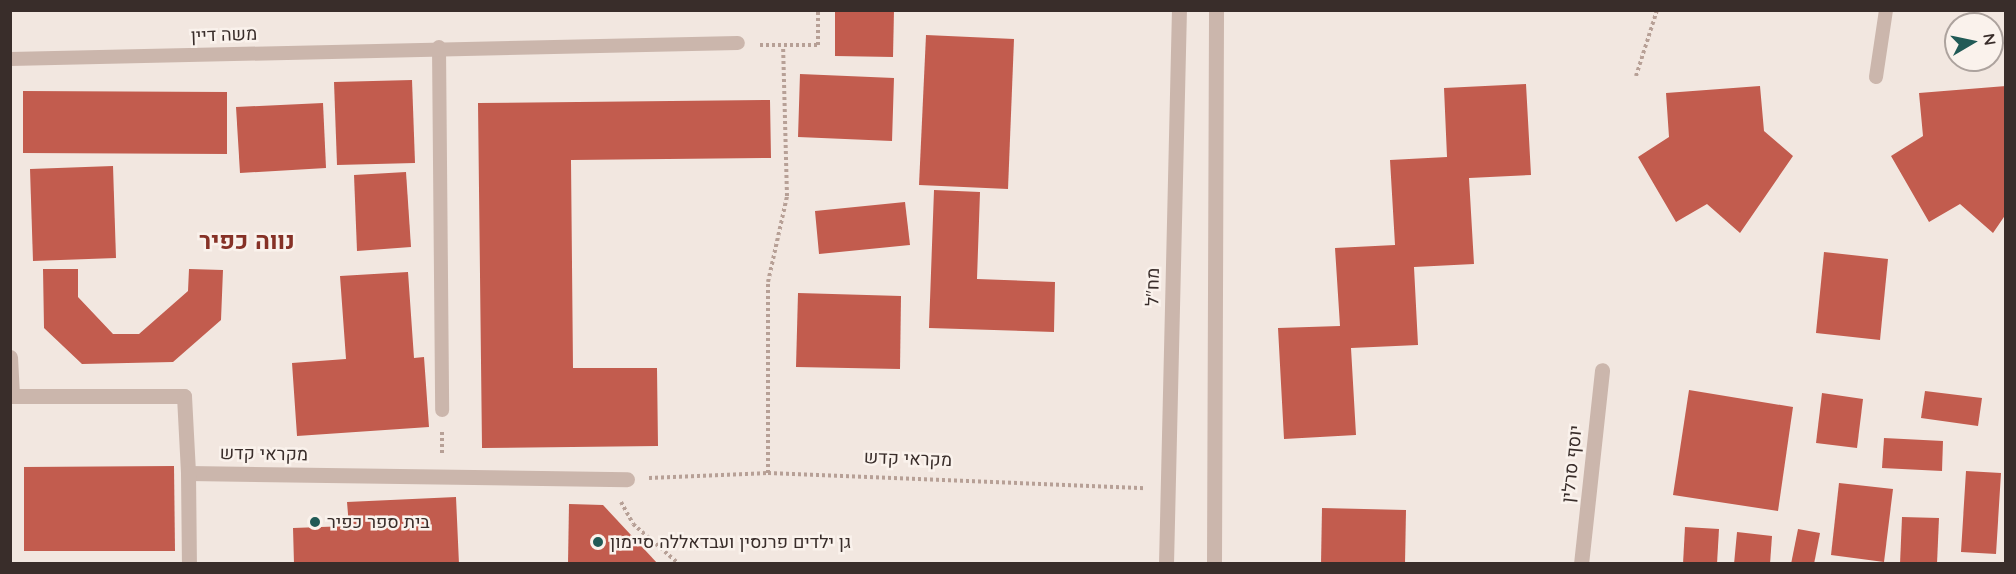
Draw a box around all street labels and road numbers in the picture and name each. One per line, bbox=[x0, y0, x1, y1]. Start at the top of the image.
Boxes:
street label: משה דיין bbox=[190, 23, 258, 47]
street label: מח"ל bbox=[1142, 268, 1164, 306]
street label: יוסף סרלין bbox=[1557, 424, 1587, 504]
street label: מקראי קדש bbox=[220, 442, 308, 466]
street label: מקראי קדש bbox=[864, 447, 952, 471]

